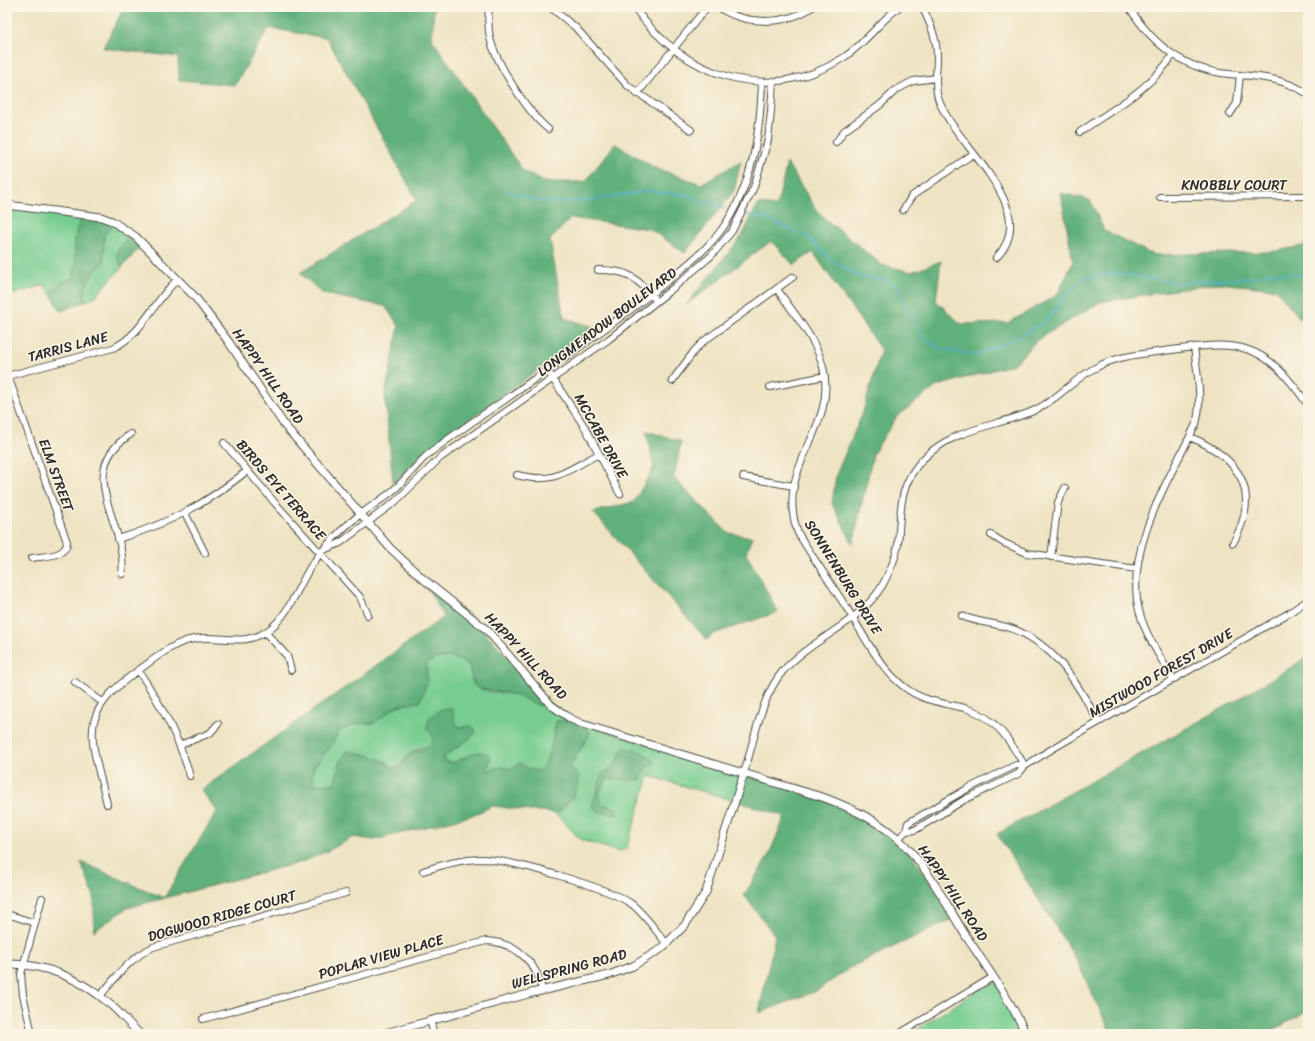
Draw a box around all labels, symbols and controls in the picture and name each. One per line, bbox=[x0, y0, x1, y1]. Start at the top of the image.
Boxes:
street label: KNOBBLY COURT bbox=[1181, 173, 1288, 198]
street label: LONGMEADOW BOULEVARD bbox=[532, 260, 683, 383]
street label: HAPPY HILL ROAD bbox=[225, 323, 311, 430]
street label: TARRIS LANE bbox=[25, 324, 112, 370]
street label: MCCABE DRIVE bbox=[567, 389, 635, 484]
street label: BIRDS EYE TERRACE bbox=[230, 434, 333, 547]
street label: ELM STREET bbox=[31, 435, 81, 516]
street label: SONNENBURG DRIVE bbox=[797, 514, 889, 641]
street label: HAPPY HILL ROAD bbox=[478, 606, 574, 706]
street label: MISTWOOD FOREST DRIVE bbox=[1084, 621, 1239, 725]
street label: HAPPY HILL ROAD bbox=[911, 839, 995, 947]
street label: DOGWOOD RIDGE COURT bbox=[145, 883, 300, 949]
street label: POPLAR VIEW PLACE bbox=[316, 927, 448, 987]
street label: WELLSPRING ROAD bbox=[509, 941, 630, 996]

